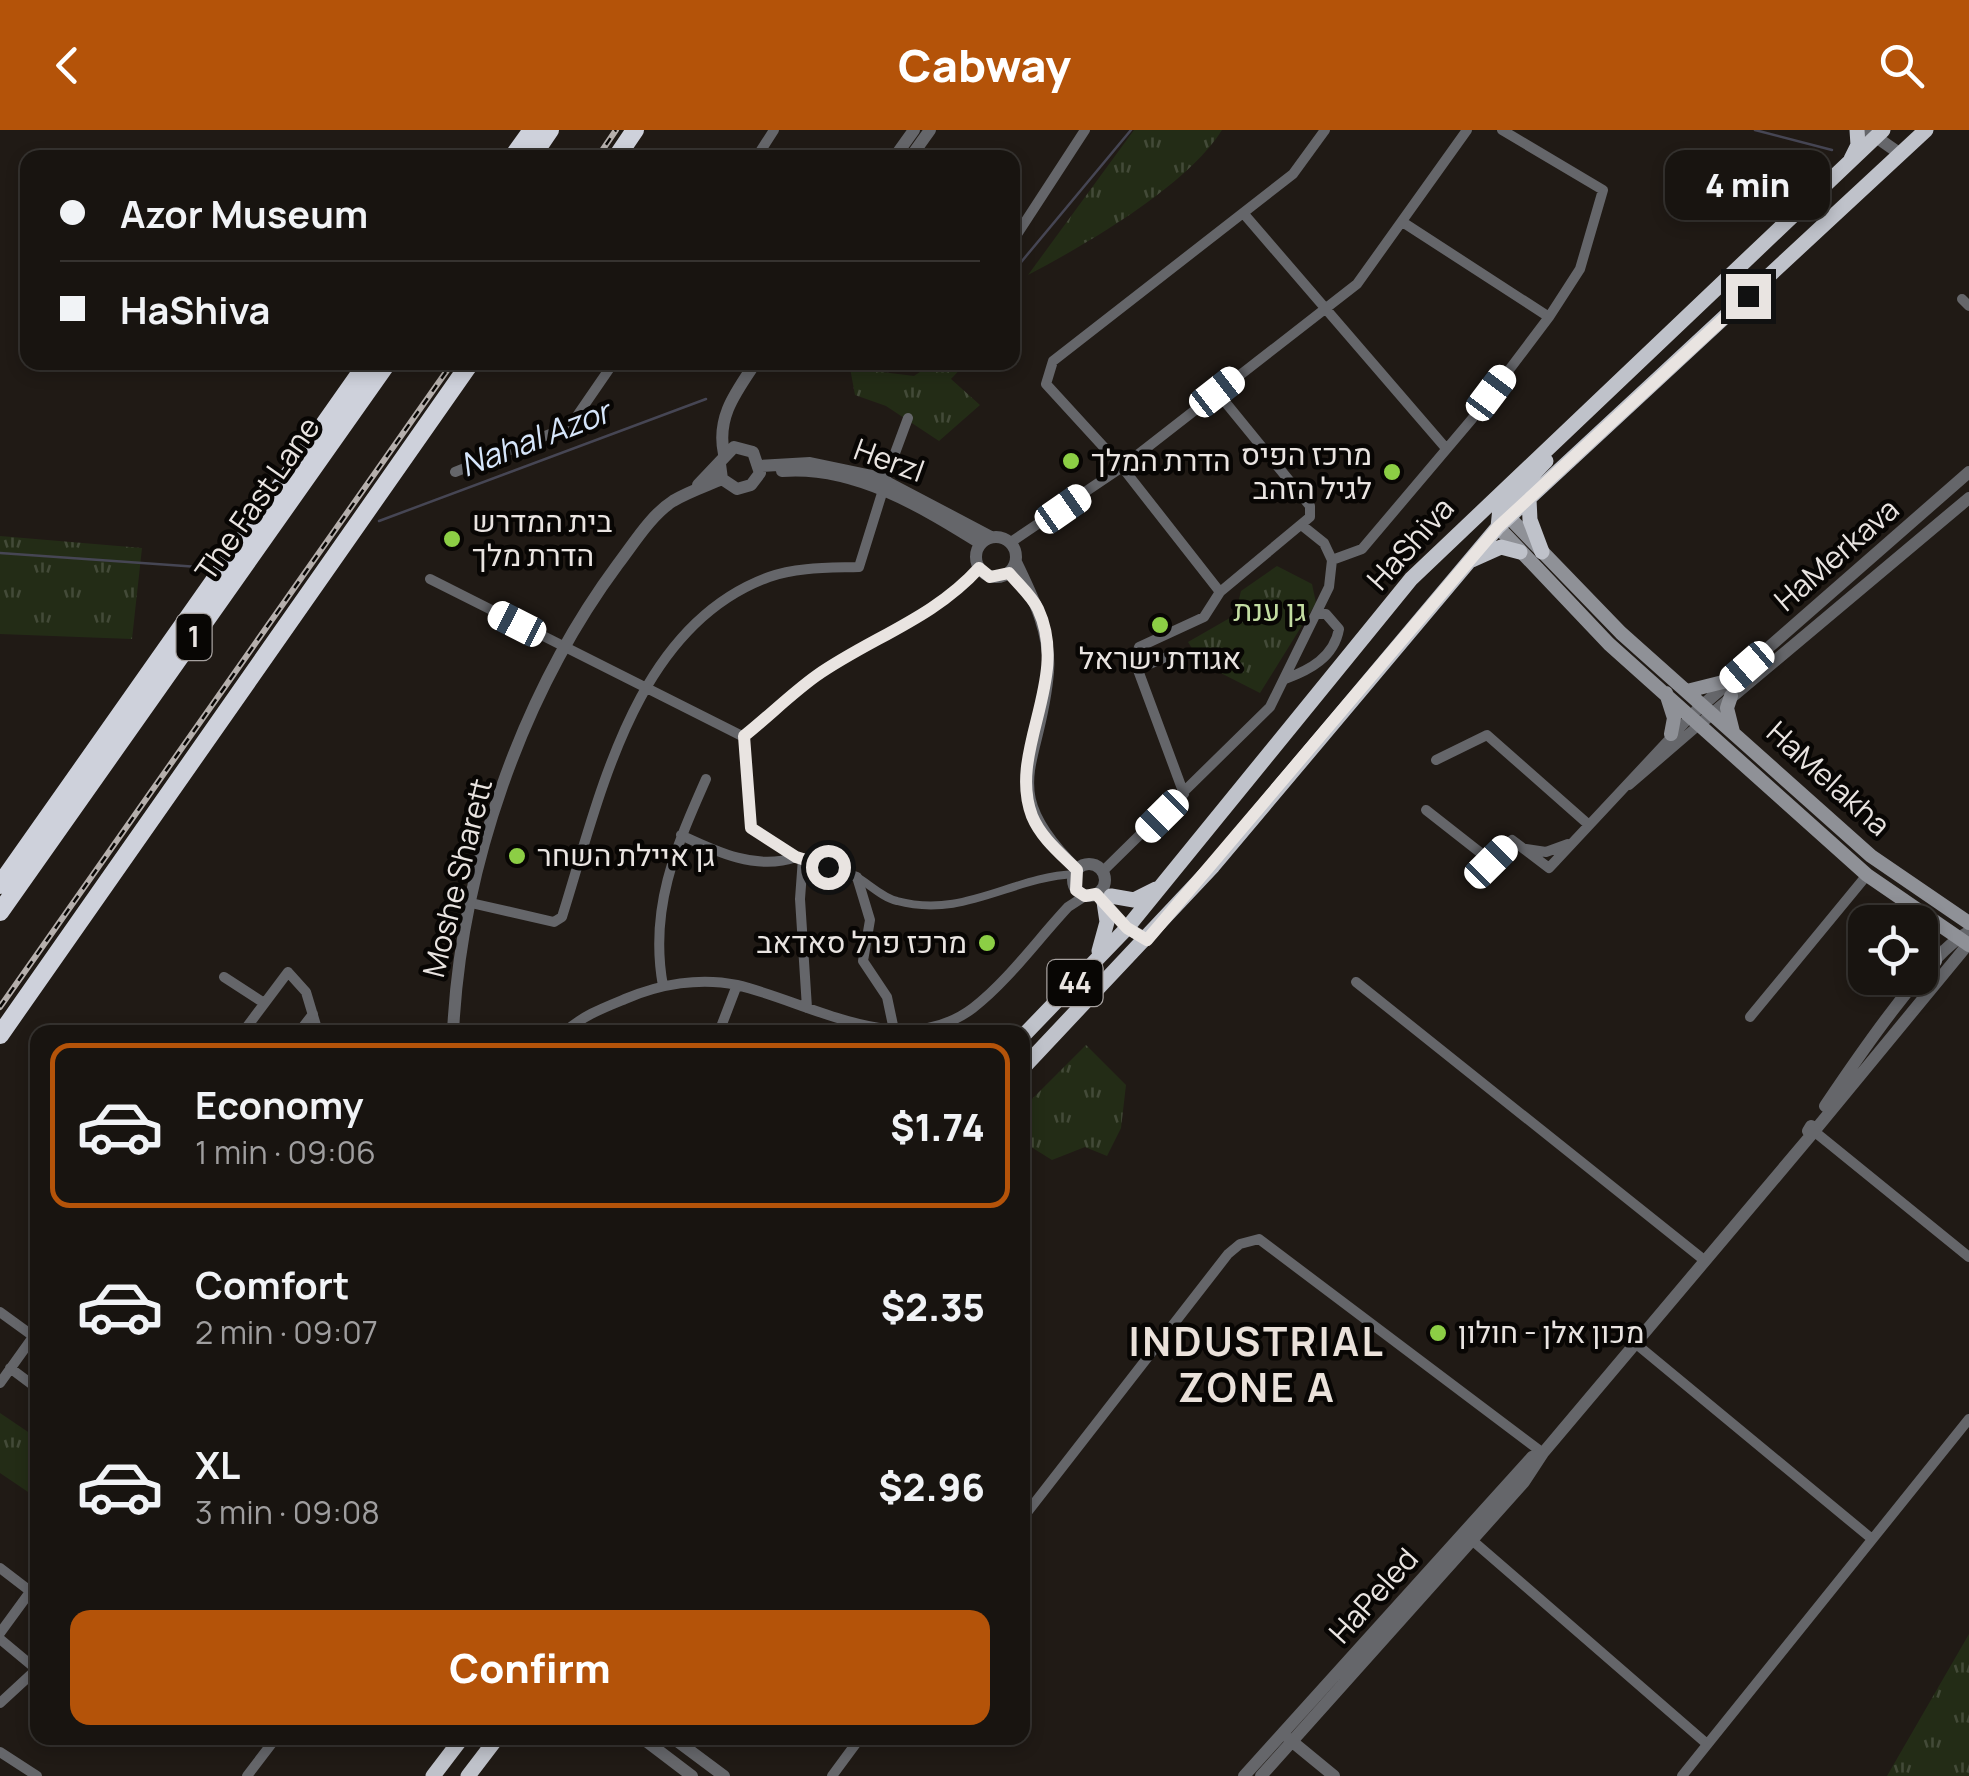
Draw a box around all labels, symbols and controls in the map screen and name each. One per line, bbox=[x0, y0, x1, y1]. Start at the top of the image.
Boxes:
text: Cabway bbox=[898, 34, 1071, 96]
icon: back bbox=[40, 38, 95, 93]
icon: search bbox=[1874, 38, 1929, 93]
callout: 4 min bbox=[1666, 151, 1830, 221]
text: 4 min bbox=[1705, 163, 1790, 207]
text: Azor Museum bbox=[120, 187, 368, 239]
route end bbox=[1726, 274, 1771, 319]
text: HaShiva bbox=[120, 283, 270, 335]
car bbox=[1461, 360, 1521, 426]
car bbox=[1184, 362, 1250, 422]
water label: Nahal Azor bbox=[454, 388, 620, 487]
street label: The Fast Lane bbox=[185, 408, 328, 588]
street label: Herzl bbox=[849, 428, 930, 491]
place label: מרכז הפיס לגיל הזהב bbox=[1241, 433, 1372, 508]
place label: הדרת המלך bbox=[1091, 439, 1231, 480]
marker: הדרת המלך bbox=[1060, 450, 1082, 472]
marker: מרכז הפיס לגיל הזהב bbox=[1381, 461, 1403, 483]
car bbox=[1030, 480, 1096, 538]
street label: HaShiva bbox=[1357, 488, 1462, 598]
street label: HaMerkava bbox=[1765, 488, 1907, 619]
place label: בית המדרש הדרת מלך bbox=[472, 500, 613, 575]
marker: בית המדרש הדרת מלך bbox=[441, 528, 463, 550]
park label: גן ענת bbox=[1233, 589, 1307, 630]
car bbox=[483, 597, 551, 651]
road number: 1 bbox=[176, 614, 212, 660]
marker: אגודת ישראל bbox=[1149, 614, 1171, 636]
car bbox=[1715, 636, 1779, 698]
place label: אגודת ישראל bbox=[1079, 637, 1241, 678]
street label: HaMelakha bbox=[1758, 711, 1900, 844]
street label: Moshe Sharett bbox=[412, 774, 501, 981]
car bbox=[1130, 784, 1194, 848]
car bbox=[1459, 830, 1523, 894]
place label: גן איילת השחר bbox=[537, 834, 715, 875]
marker: גן איילת השחר bbox=[506, 845, 528, 867]
route start bbox=[806, 845, 851, 890]
map controls bbox=[1848, 905, 1938, 995]
button: locate bbox=[1848, 905, 1938, 995]
place label: מרכז פרל סאדאב bbox=[757, 921, 967, 962]
marker: מרכז פרל סאדאב bbox=[976, 932, 998, 954]
road number: 44 bbox=[1048, 960, 1102, 1006]
text: Economy bbox=[195, 1078, 364, 1130]
icon: car bbox=[75, 1081, 165, 1171]
text: $1.74 bbox=[890, 1100, 985, 1152]
text: 1 min · 09:06 bbox=[195, 1130, 376, 1174]
text: Comfort bbox=[195, 1258, 349, 1310]
icon: car bbox=[75, 1261, 165, 1351]
text: $2.35 bbox=[881, 1280, 985, 1332]
text: 2 min · 09:07 bbox=[195, 1310, 378, 1354]
place label: מכון אלן - חולון bbox=[1458, 1311, 1644, 1352]
district label: INDUSTRIAL ZONE A bbox=[1129, 1313, 1385, 1414]
marker: מכון אלן - חולון bbox=[1427, 1322, 1449, 1344]
text: XL bbox=[195, 1438, 240, 1490]
icon: car bbox=[75, 1441, 165, 1531]
text: $2.96 bbox=[878, 1460, 985, 1512]
text: 3 min · 09:08 bbox=[195, 1490, 380, 1534]
street label: HaPeled bbox=[1319, 1539, 1427, 1651]
button: Confirm bbox=[70, 1610, 990, 1725]

